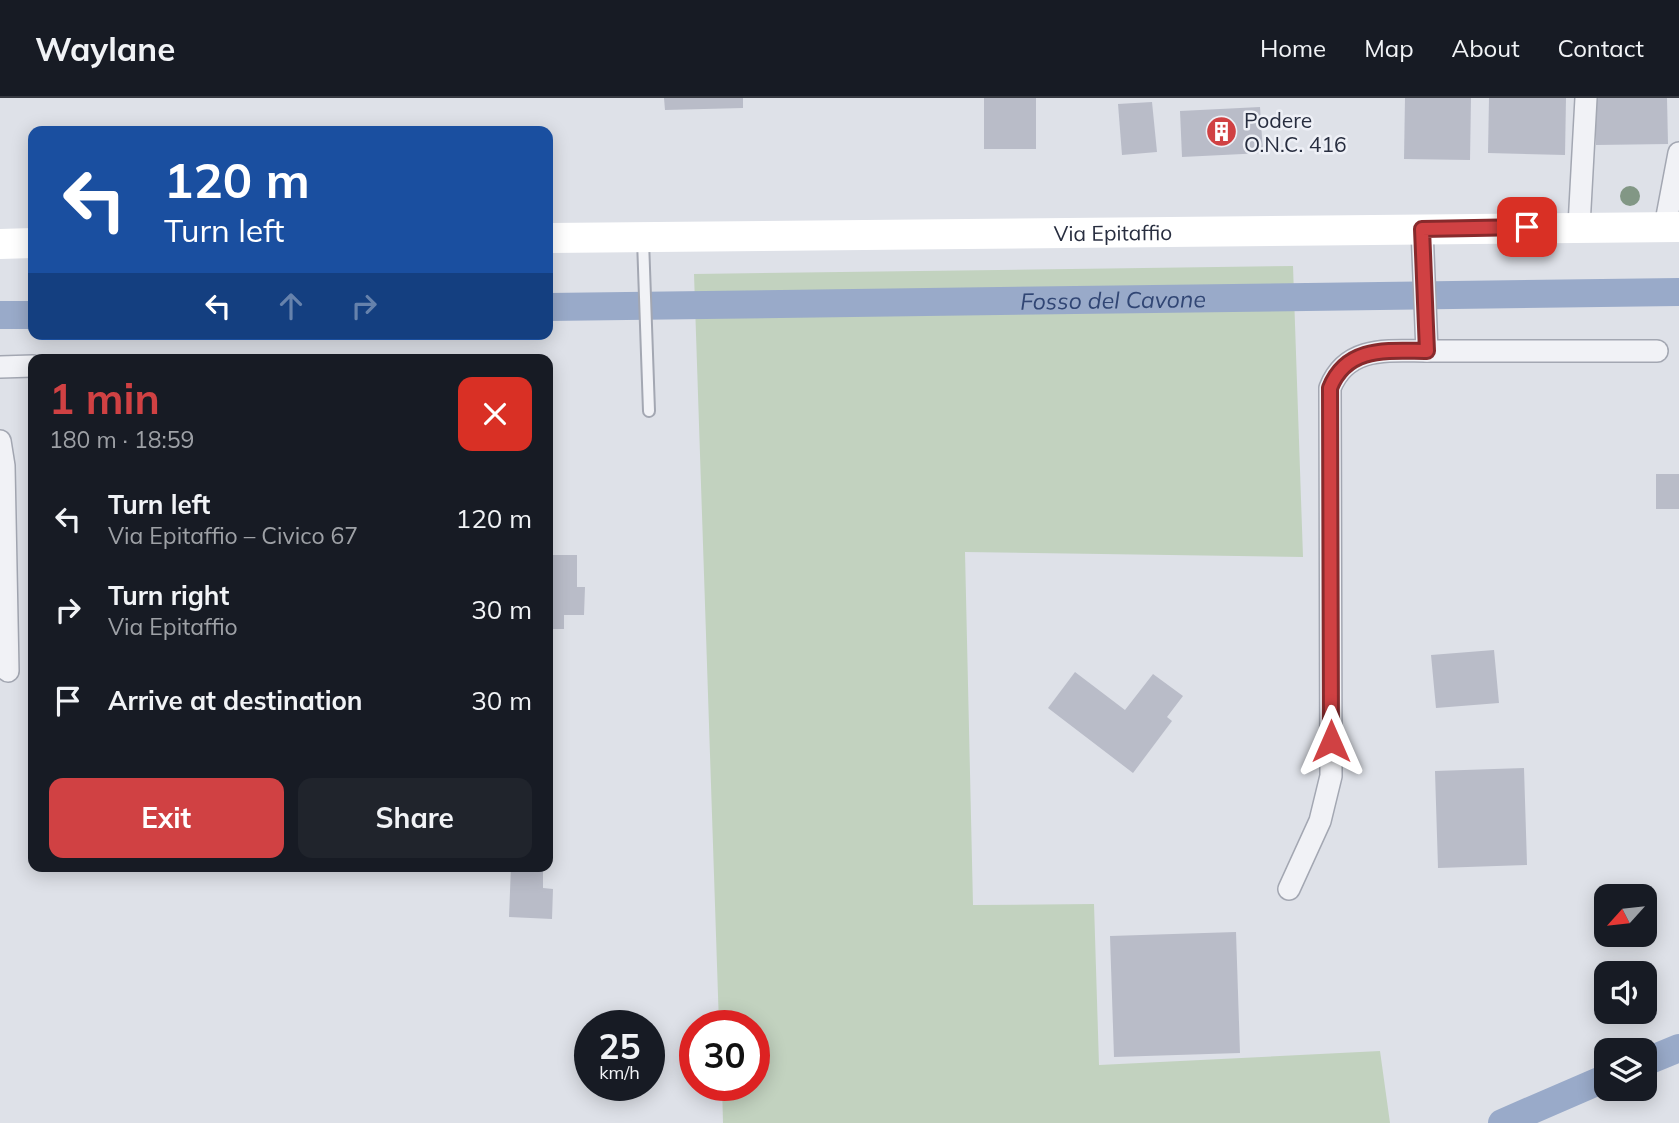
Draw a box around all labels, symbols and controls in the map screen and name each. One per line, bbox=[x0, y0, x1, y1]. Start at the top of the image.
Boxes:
text: Waylane bbox=[35, 28, 175, 69]
text: Home bbox=[1260, 33, 1326, 63]
text: Map bbox=[1364, 33, 1414, 63]
text: About bbox=[1452, 33, 1520, 63]
text: Contact bbox=[1558, 33, 1644, 63]
place label: Podere O.N.C. 416 bbox=[1244, 107, 1347, 157]
building icon: Podere O.N.C. 416 bbox=[1204, 115, 1238, 149]
text: 120 m bbox=[164, 149, 310, 210]
icon: left bbox=[49, 154, 140, 245]
pin bbox=[1497, 197, 1557, 257]
icon: arrive bbox=[1508, 208, 1546, 246]
text: Turn left bbox=[164, 210, 284, 250]
street label: Via Epitaffio bbox=[1054, 219, 1172, 246]
water label: Fosso del Cavone bbox=[1020, 284, 1206, 315]
icon: left bbox=[199, 287, 237, 325]
icon: ahead bbox=[272, 287, 310, 325]
icon: right bbox=[345, 287, 383, 325]
text: 1 min bbox=[49, 372, 160, 425]
button: close bbox=[458, 377, 532, 451]
text: 180 m · 18:59 bbox=[49, 425, 194, 454]
text: Turn left bbox=[108, 488, 210, 521]
icon: left bbox=[49, 500, 87, 538]
text: 120 m bbox=[456, 502, 532, 535]
text: Via Epitaffio – Civico 67 bbox=[108, 521, 358, 550]
text: Turn right bbox=[108, 579, 229, 612]
icon: right bbox=[49, 591, 87, 629]
text: 30 m bbox=[471, 593, 532, 626]
text: Via Epitaffio bbox=[108, 612, 238, 641]
icon: arrive bbox=[49, 682, 87, 720]
text: Arrive at destination bbox=[108, 684, 363, 717]
text: 30 m bbox=[471, 684, 532, 717]
position arrow bbox=[1294, 704, 1368, 778]
button: Exit bbox=[49, 778, 284, 858]
button: Share bbox=[298, 778, 532, 858]
north arrow bbox=[1594, 884, 1657, 947]
map controls bbox=[1594, 884, 1657, 1101]
button: sound bbox=[1594, 961, 1657, 1024]
speed limit sign: 30 bbox=[679, 1010, 770, 1101]
text: 25 bbox=[598, 1024, 641, 1068]
button: layers bbox=[1594, 1038, 1657, 1101]
text: km/h bbox=[599, 1061, 640, 1084]

